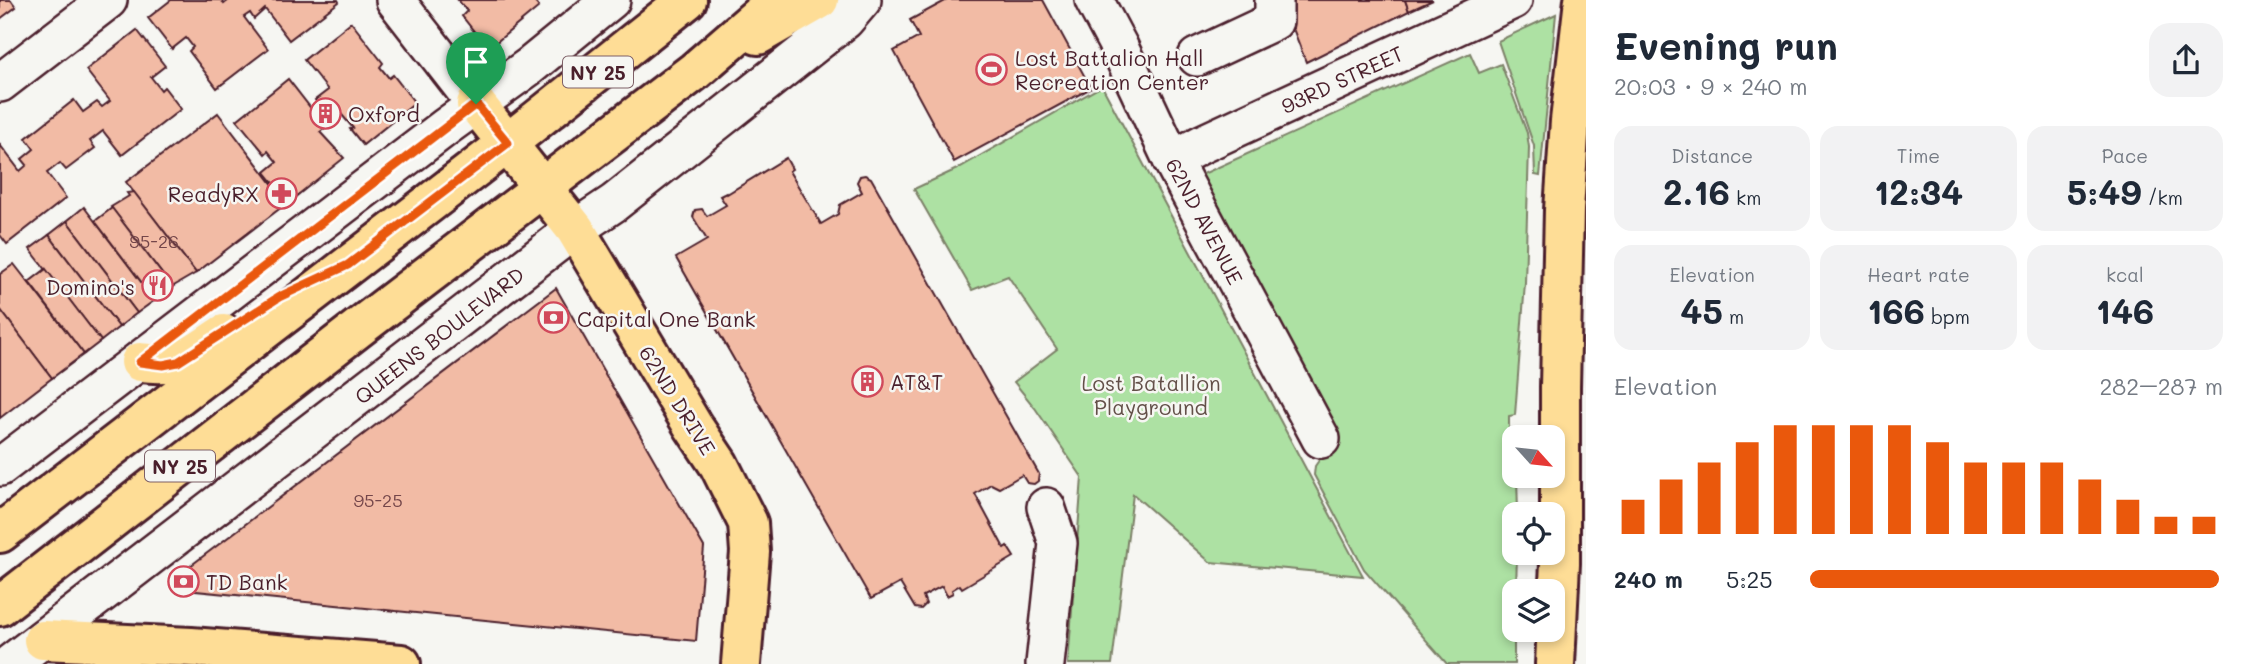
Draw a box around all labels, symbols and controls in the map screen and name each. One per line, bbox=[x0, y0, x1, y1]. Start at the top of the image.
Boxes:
text: Evening run bbox=[1614, 20, 1838, 70]
button: share bbox=[2149, 23, 2223, 97]
pin bbox=[446, 32, 506, 104]
street label: 93RD STREET bbox=[1276, 39, 1408, 119]
icon: arrive bbox=[457, 43, 495, 81]
place label: Lost Battalion Hall Recreation Center bbox=[1015, 44, 1209, 95]
sports icon: Lost Battalion Hall Recreation Center bbox=[975, 52, 1009, 86]
road number: NY 25 bbox=[563, 57, 633, 88]
text: 20:03 · 9 × 240 m bbox=[1614, 71, 1807, 101]
building icon: Oxford bbox=[308, 96, 342, 130]
place label: Oxford bbox=[348, 100, 420, 127]
text: Distance bbox=[1671, 143, 1753, 168]
text: Time bbox=[1897, 143, 1940, 168]
text: Pace bbox=[2102, 143, 2148, 168]
street label: 62ND AVENUE bbox=[1160, 153, 1250, 289]
text: 2.16 bbox=[1663, 168, 1730, 214]
text: 12:34 bbox=[1874, 168, 1963, 214]
text: 5:49 bbox=[2067, 168, 2142, 214]
pharmacy icon: ReadyRX bbox=[265, 176, 299, 210]
place label: ReadyRX bbox=[168, 180, 259, 207]
text: km bbox=[1730, 185, 1761, 210]
text: /km bbox=[2142, 185, 2183, 210]
house number: 95-26 bbox=[129, 229, 179, 253]
street label: QUEENS BOULEVARD bbox=[349, 260, 529, 410]
text: Elevation bbox=[1670, 262, 1755, 287]
text: Heart rate bbox=[1867, 262, 1970, 287]
text: kcal bbox=[2106, 262, 2144, 287]
restaurant icon: Domino's bbox=[141, 269, 175, 303]
place label: Domino's bbox=[46, 273, 135, 300]
text: 45 bbox=[1680, 287, 1723, 333]
text: 166 bbox=[1867, 287, 1925, 333]
text: 146 bbox=[2095, 287, 2154, 333]
bank icon: Capital One Bank bbox=[537, 301, 571, 335]
text: m bbox=[1723, 304, 1744, 329]
text: bpm bbox=[1925, 304, 1970, 329]
place label: Capital One Bank bbox=[577, 305, 756, 332]
street label: 62ND DRIVE bbox=[634, 340, 722, 460]
building icon: AT&T bbox=[850, 364, 884, 398]
place label: AT&T bbox=[890, 368, 943, 395]
park label: Lost Batallion Playground bbox=[1081, 369, 1221, 420]
text: Elevation bbox=[1614, 371, 1717, 401]
text: 282–287 m bbox=[2099, 371, 2223, 401]
north arrow bbox=[1502, 425, 1564, 488]
map controls bbox=[1502, 425, 1565, 642]
road number: NY 25 bbox=[145, 450, 215, 481]
house number: 95-25 bbox=[353, 488, 403, 512]
button: locate bbox=[1502, 502, 1565, 565]
bank icon: TD Bank bbox=[166, 564, 200, 598]
text: 240 m bbox=[1614, 564, 1683, 594]
text: 5:25 bbox=[1726, 564, 1773, 594]
place label: TD Bank bbox=[206, 568, 288, 595]
button: layers bbox=[1502, 579, 1565, 642]

